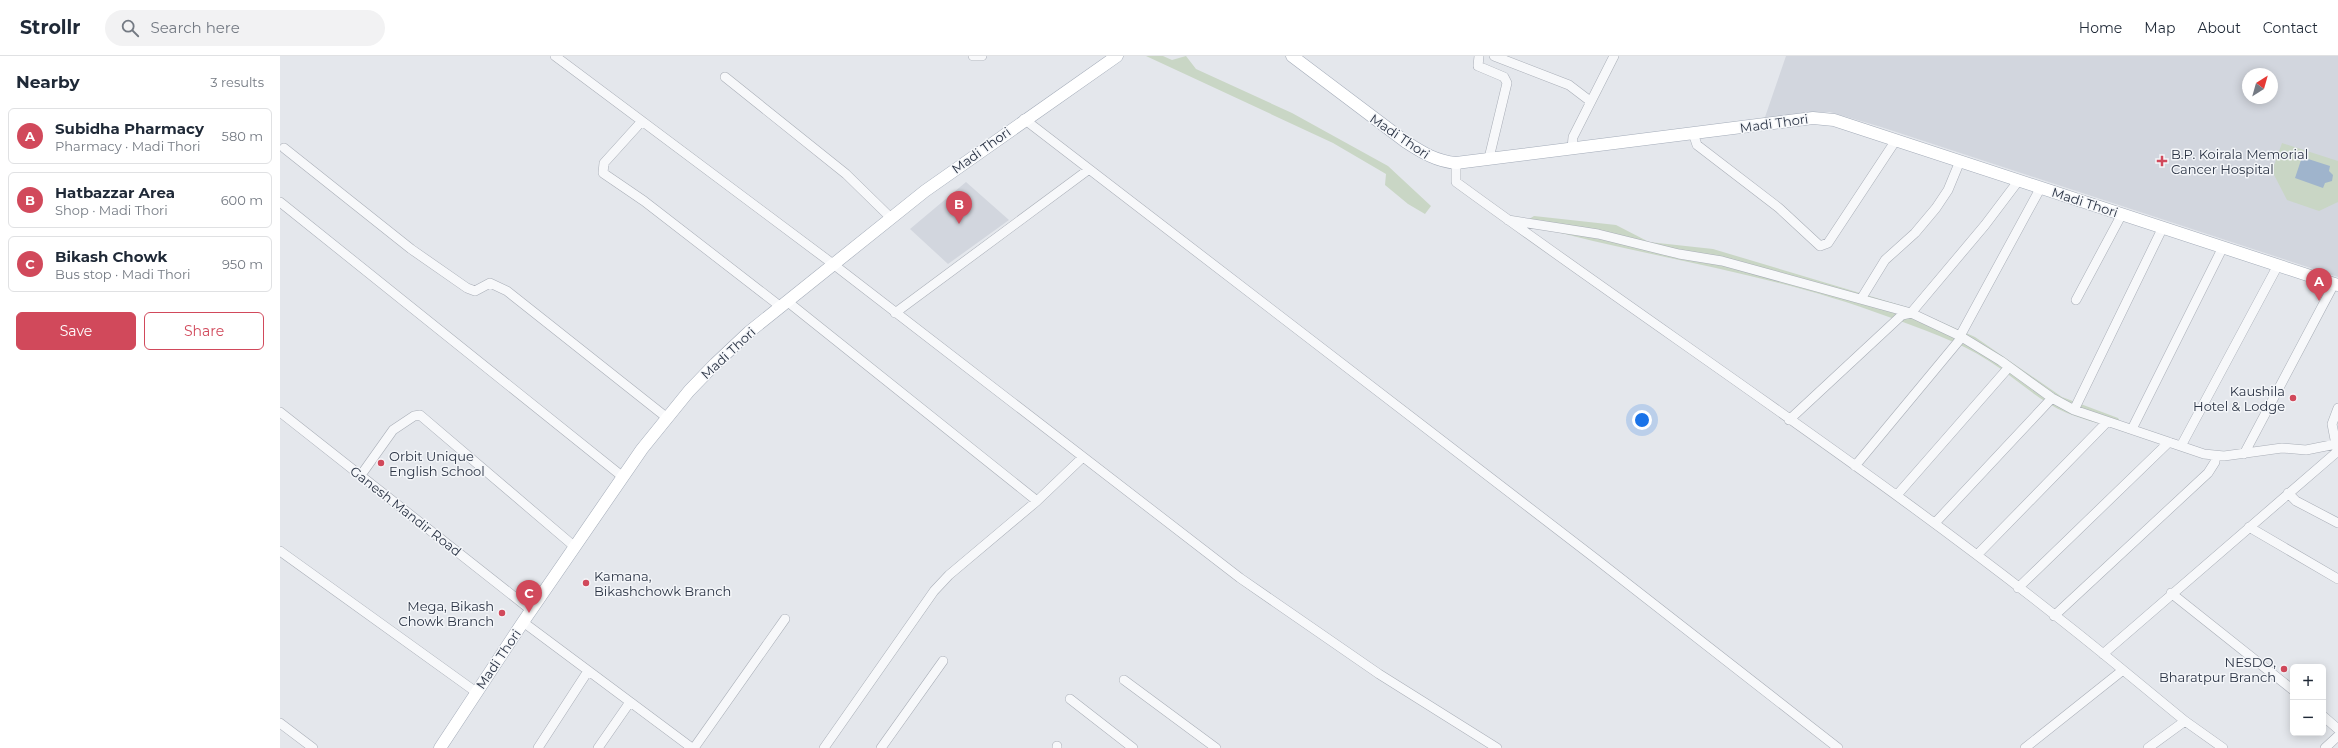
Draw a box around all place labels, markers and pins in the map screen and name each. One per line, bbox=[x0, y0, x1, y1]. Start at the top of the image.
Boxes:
place label: B.P. Koirala Memorial Cancer Hospital bbox=[2171, 146, 2308, 177]
marker: B.P. Koirala Memorial Cancer Hospital bbox=[2156, 155, 2168, 167]
pin: B bbox=[946, 191, 972, 224]
pin: A bbox=[2306, 268, 2332, 301]
place label: Kaushila Hotel & Lodge bbox=[2193, 383, 2285, 414]
marker: Kaushila Hotel & Lodge bbox=[2288, 393, 2298, 403]
place label: Orbit Unique English School bbox=[389, 448, 485, 479]
marker: Orbit Unique English School bbox=[376, 458, 386, 468]
place label: Kamana, Bikashchowk Branch bbox=[594, 568, 731, 599]
marker: Kamana, Bikashchowk Branch bbox=[581, 578, 591, 588]
pin: C bbox=[516, 580, 542, 613]
place label: Mega, Bikash Chowk Branch bbox=[398, 598, 494, 629]
marker: Mega, Bikash Chowk Branch bbox=[497, 608, 507, 618]
place label: NESDO, Bharatpur Branch bbox=[2159, 654, 2276, 685]
marker: NESDO, Bharatpur Branch bbox=[2279, 664, 2289, 674]

